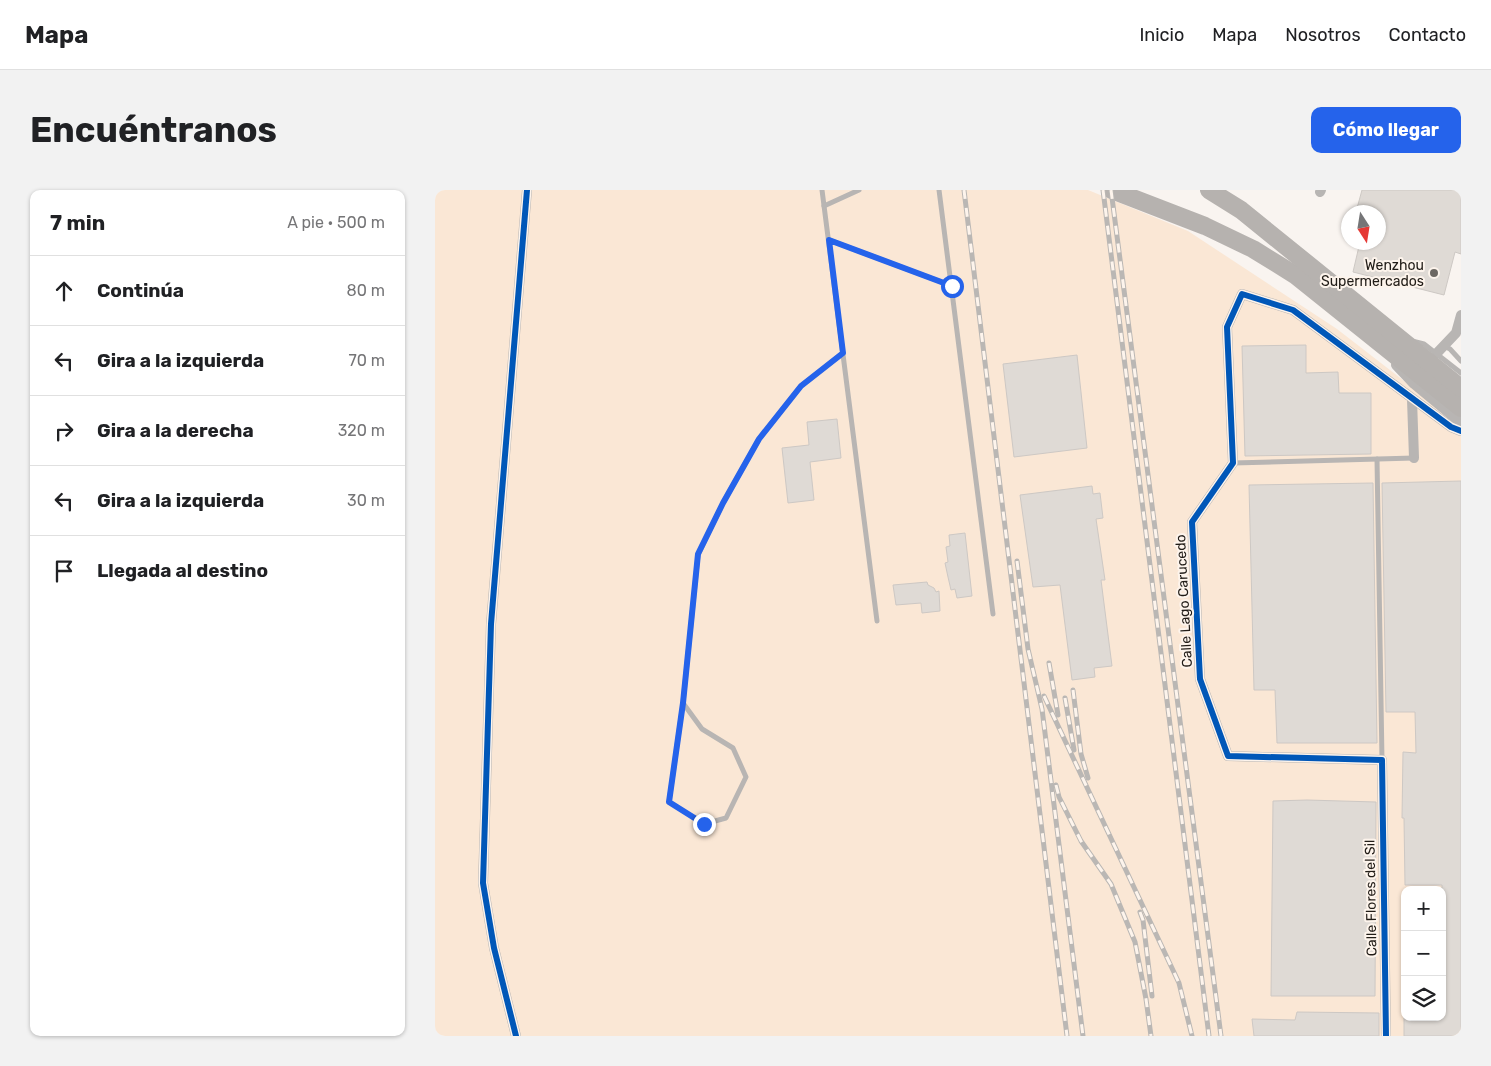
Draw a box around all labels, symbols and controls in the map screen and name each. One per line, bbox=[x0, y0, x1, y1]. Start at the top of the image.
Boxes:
text: Mapa bbox=[25, 21, 88, 49]
text: Inicio bbox=[1139, 24, 1184, 46]
text: Mapa bbox=[1212, 24, 1257, 46]
text: Nosotros bbox=[1285, 24, 1361, 46]
text: Contacto bbox=[1389, 24, 1466, 46]
button: Cómo llegar bbox=[1311, 107, 1461, 153]
text: Encuéntranos bbox=[30, 109, 277, 151]
north arrow bbox=[1341, 205, 1386, 250]
text: 7 min bbox=[50, 210, 105, 235]
text: A pie · 500 m bbox=[287, 213, 385, 232]
place label: Wenzhou Supermercados bbox=[1321, 257, 1424, 290]
marker: Wenzhou Supermercados bbox=[1428, 267, 1440, 279]
route start bbox=[941, 275, 964, 298]
icon: ahead bbox=[50, 277, 78, 305]
text: Continúa bbox=[97, 279, 184, 302]
text: 80 m bbox=[347, 281, 385, 300]
icon: left bbox=[50, 347, 78, 375]
text: Gira a la izquierda bbox=[97, 349, 264, 372]
text: 70 m bbox=[348, 351, 385, 370]
icon: right bbox=[50, 417, 78, 445]
text: Gira a la derecha bbox=[97, 419, 254, 442]
text: 320 m bbox=[338, 421, 385, 440]
icon: left bbox=[50, 487, 78, 515]
text: Gira a la izquierda bbox=[97, 489, 264, 512]
text: 30 m bbox=[347, 491, 385, 510]
street label: Calle Lago Carucedo bbox=[1172, 534, 1196, 668]
icon: arrive bbox=[50, 557, 78, 585]
text: Llegada al destino bbox=[97, 559, 268, 582]
route end bbox=[693, 813, 716, 836]
street label: Calle Flores del Sil bbox=[1361, 839, 1381, 957]
map controls bbox=[1401, 886, 1446, 1021]
button: + bbox=[1401, 886, 1446, 931]
button: − bbox=[1401, 931, 1446, 976]
button: layers bbox=[1401, 976, 1446, 1021]

